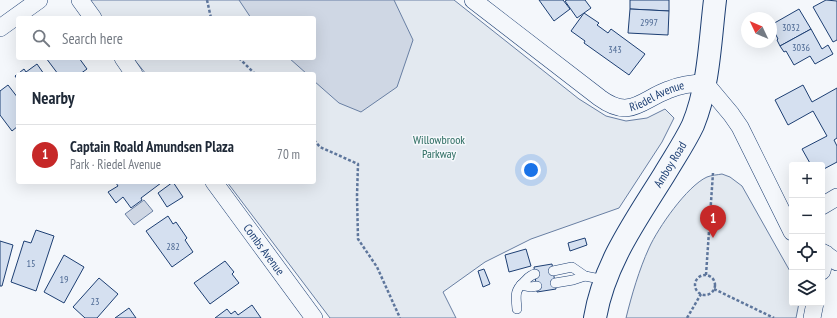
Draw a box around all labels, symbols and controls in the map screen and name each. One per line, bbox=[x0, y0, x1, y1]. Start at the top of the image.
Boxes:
north arrow bbox=[741, 12, 777, 48]
search box bbox=[16, 16, 316, 60]
house number: 2997 bbox=[640, 16, 658, 29]
house number: 3032 bbox=[782, 21, 800, 34]
icon: search bbox=[30, 27, 52, 49]
text: Search here bbox=[62, 29, 123, 48]
house number: 3036 bbox=[792, 41, 811, 54]
house number: 343 bbox=[608, 43, 622, 56]
street label: Riedel Avenue bbox=[628, 77, 686, 114]
text: Nearby bbox=[32, 87, 75, 109]
park label: Willowbrook Parkway bbox=[413, 132, 465, 161]
text: Captain Roald Amundsen Plaza bbox=[70, 137, 234, 156]
street label: Amboy Road bbox=[650, 139, 690, 190]
text: 1 bbox=[42, 146, 48, 163]
text: 70 m bbox=[277, 146, 300, 163]
text: Park · Riedel Avenue bbox=[70, 156, 161, 173]
your location bbox=[521, 160, 541, 180]
map controls bbox=[789, 162, 825, 306]
button: + bbox=[789, 162, 825, 198]
button: − bbox=[789, 198, 825, 234]
pin: 1 bbox=[700, 205, 726, 238]
street label: Combs Avenue bbox=[240, 221, 288, 278]
button: locate bbox=[789, 234, 825, 270]
house number: 282 bbox=[166, 240, 180, 253]
house number: 15 bbox=[27, 257, 36, 270]
button: layers bbox=[789, 270, 825, 306]
house number: 19 bbox=[60, 273, 69, 286]
house number: 23 bbox=[91, 295, 100, 308]

